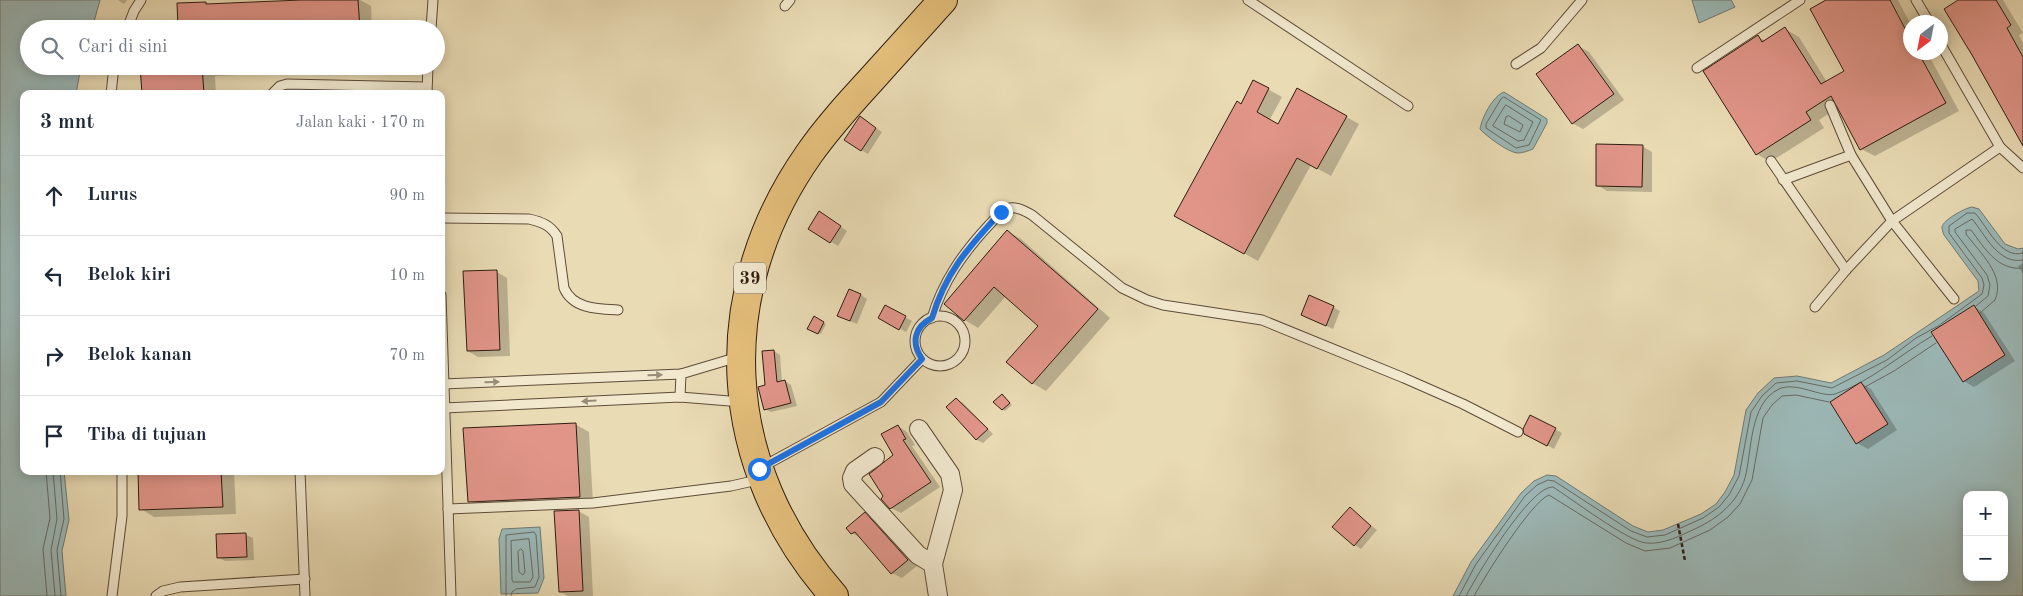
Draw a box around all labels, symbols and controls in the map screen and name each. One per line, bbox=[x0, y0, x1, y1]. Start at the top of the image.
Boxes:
north arrow bbox=[1903, 15, 1948, 60]
search box bbox=[20, 20, 445, 75]
icon: search bbox=[38, 34, 66, 62]
text: Cari di sini bbox=[78, 38, 168, 57]
text: 3 mnt bbox=[40, 112, 94, 133]
text: Jalan kaki · 170 m bbox=[296, 115, 425, 131]
icon: ahead bbox=[40, 182, 68, 210]
text: Lurus bbox=[87, 186, 137, 205]
text: 90 m bbox=[389, 188, 425, 204]
route end bbox=[990, 201, 1013, 224]
icon: left bbox=[40, 262, 68, 290]
road number: 39 bbox=[734, 262, 766, 294]
text: Belok kiri bbox=[87, 266, 171, 285]
text: 10 m bbox=[389, 268, 425, 284]
icon: right bbox=[40, 342, 68, 370]
text: Belok kanan bbox=[87, 346, 192, 365]
text: 70 m bbox=[389, 348, 425, 364]
one-way arrow bbox=[647, 371, 663, 379]
one-way arrow bbox=[484, 377, 500, 385]
one-way arrow bbox=[580, 398, 596, 406]
icon: arrive bbox=[40, 422, 68, 450]
text: Tiba di tujuan bbox=[87, 426, 207, 445]
route start bbox=[748, 458, 771, 481]
map controls bbox=[1963, 491, 2008, 581]
button: + bbox=[1963, 491, 2008, 536]
button: − bbox=[1963, 536, 2008, 581]

